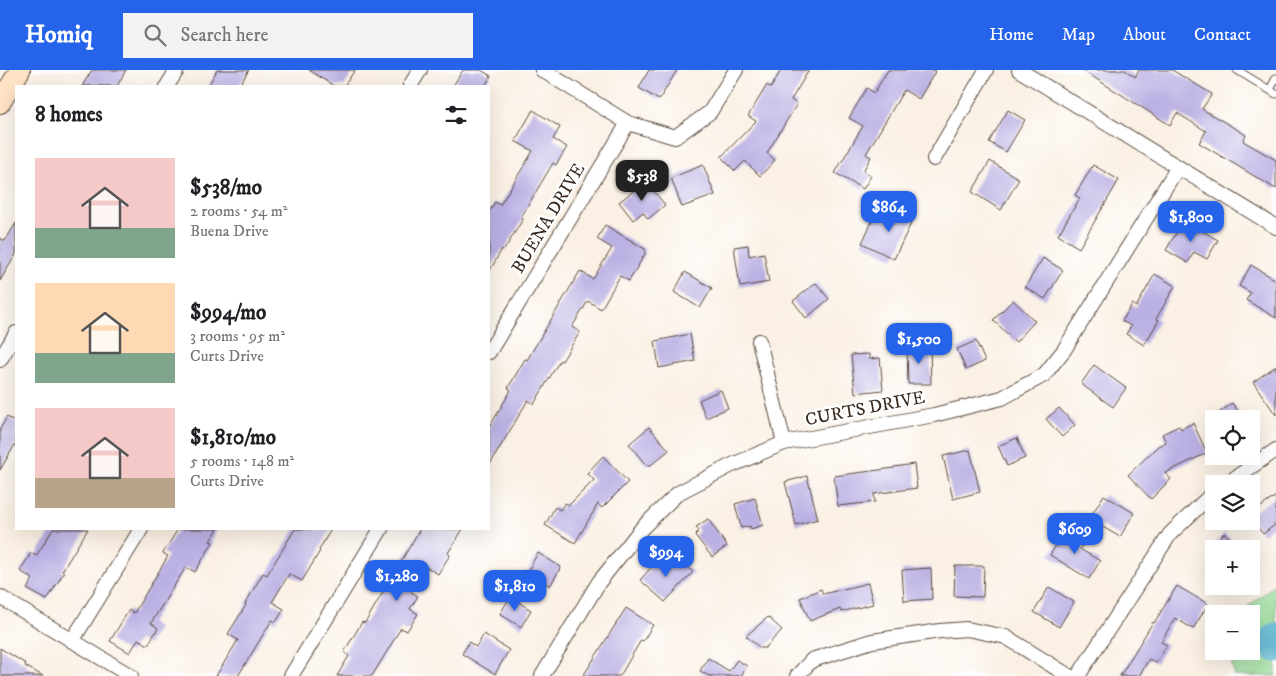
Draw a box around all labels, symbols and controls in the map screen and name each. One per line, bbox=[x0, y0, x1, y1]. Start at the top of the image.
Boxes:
search box bbox=[123, 13, 473, 58]
text: Homiq bbox=[25, 20, 93, 50]
icon: search bbox=[141, 21, 169, 49]
text: Search here bbox=[181, 24, 268, 47]
text: Home bbox=[989, 24, 1034, 46]
text: Map bbox=[1062, 24, 1095, 46]
text: About bbox=[1123, 24, 1166, 46]
text: Contact bbox=[1194, 24, 1251, 46]
icon: filters bbox=[442, 101, 470, 129]
text: 8 homes bbox=[35, 102, 103, 128]
street label: BUENA DRIVE bbox=[507, 159, 590, 277]
pin: $538 bbox=[612, 160, 672, 202]
text: $538 bbox=[627, 166, 657, 186]
text: $538/mo bbox=[190, 175, 262, 201]
icon: home bbox=[75, 178, 135, 238]
pin: $864 bbox=[859, 190, 919, 233]
text: $864 bbox=[872, 197, 906, 217]
pin: $1,800 bbox=[1150, 200, 1232, 243]
text: 2 rooms · 54 m² bbox=[190, 201, 287, 221]
text: $1,800 bbox=[1169, 207, 1213, 227]
text: Buena Drive bbox=[190, 221, 269, 241]
text: $994/mo bbox=[190, 300, 266, 326]
icon: home bbox=[75, 303, 135, 363]
pin: $1,500 bbox=[878, 322, 960, 365]
text: 3 rooms · 95 m² bbox=[190, 326, 285, 346]
text: $1,500 bbox=[897, 329, 941, 349]
text: Curts Drive bbox=[190, 346, 264, 366]
street label: CURTS DRIVE bbox=[803, 387, 927, 431]
map controls bbox=[1205, 410, 1260, 660]
button: locate bbox=[1205, 410, 1260, 465]
text: $1,810/mo bbox=[190, 425, 276, 451]
icon: home bbox=[75, 428, 135, 488]
text: 5 rooms · 148 m² bbox=[190, 451, 294, 471]
text: Curts Drive bbox=[190, 471, 264, 491]
button: layers bbox=[1205, 475, 1260, 530]
pin: $609 bbox=[1045, 512, 1105, 555]
text: $609 bbox=[1058, 519, 1092, 539]
pin: $994 bbox=[636, 536, 696, 578]
button: + bbox=[1205, 540, 1260, 595]
text: $994 bbox=[649, 542, 683, 562]
pin: $1,280 bbox=[356, 560, 438, 602]
text: $1,280 bbox=[375, 566, 419, 586]
pin: $1,810 bbox=[474, 570, 556, 612]
text: $1,810 bbox=[494, 576, 536, 596]
button: − bbox=[1205, 605, 1260, 660]

